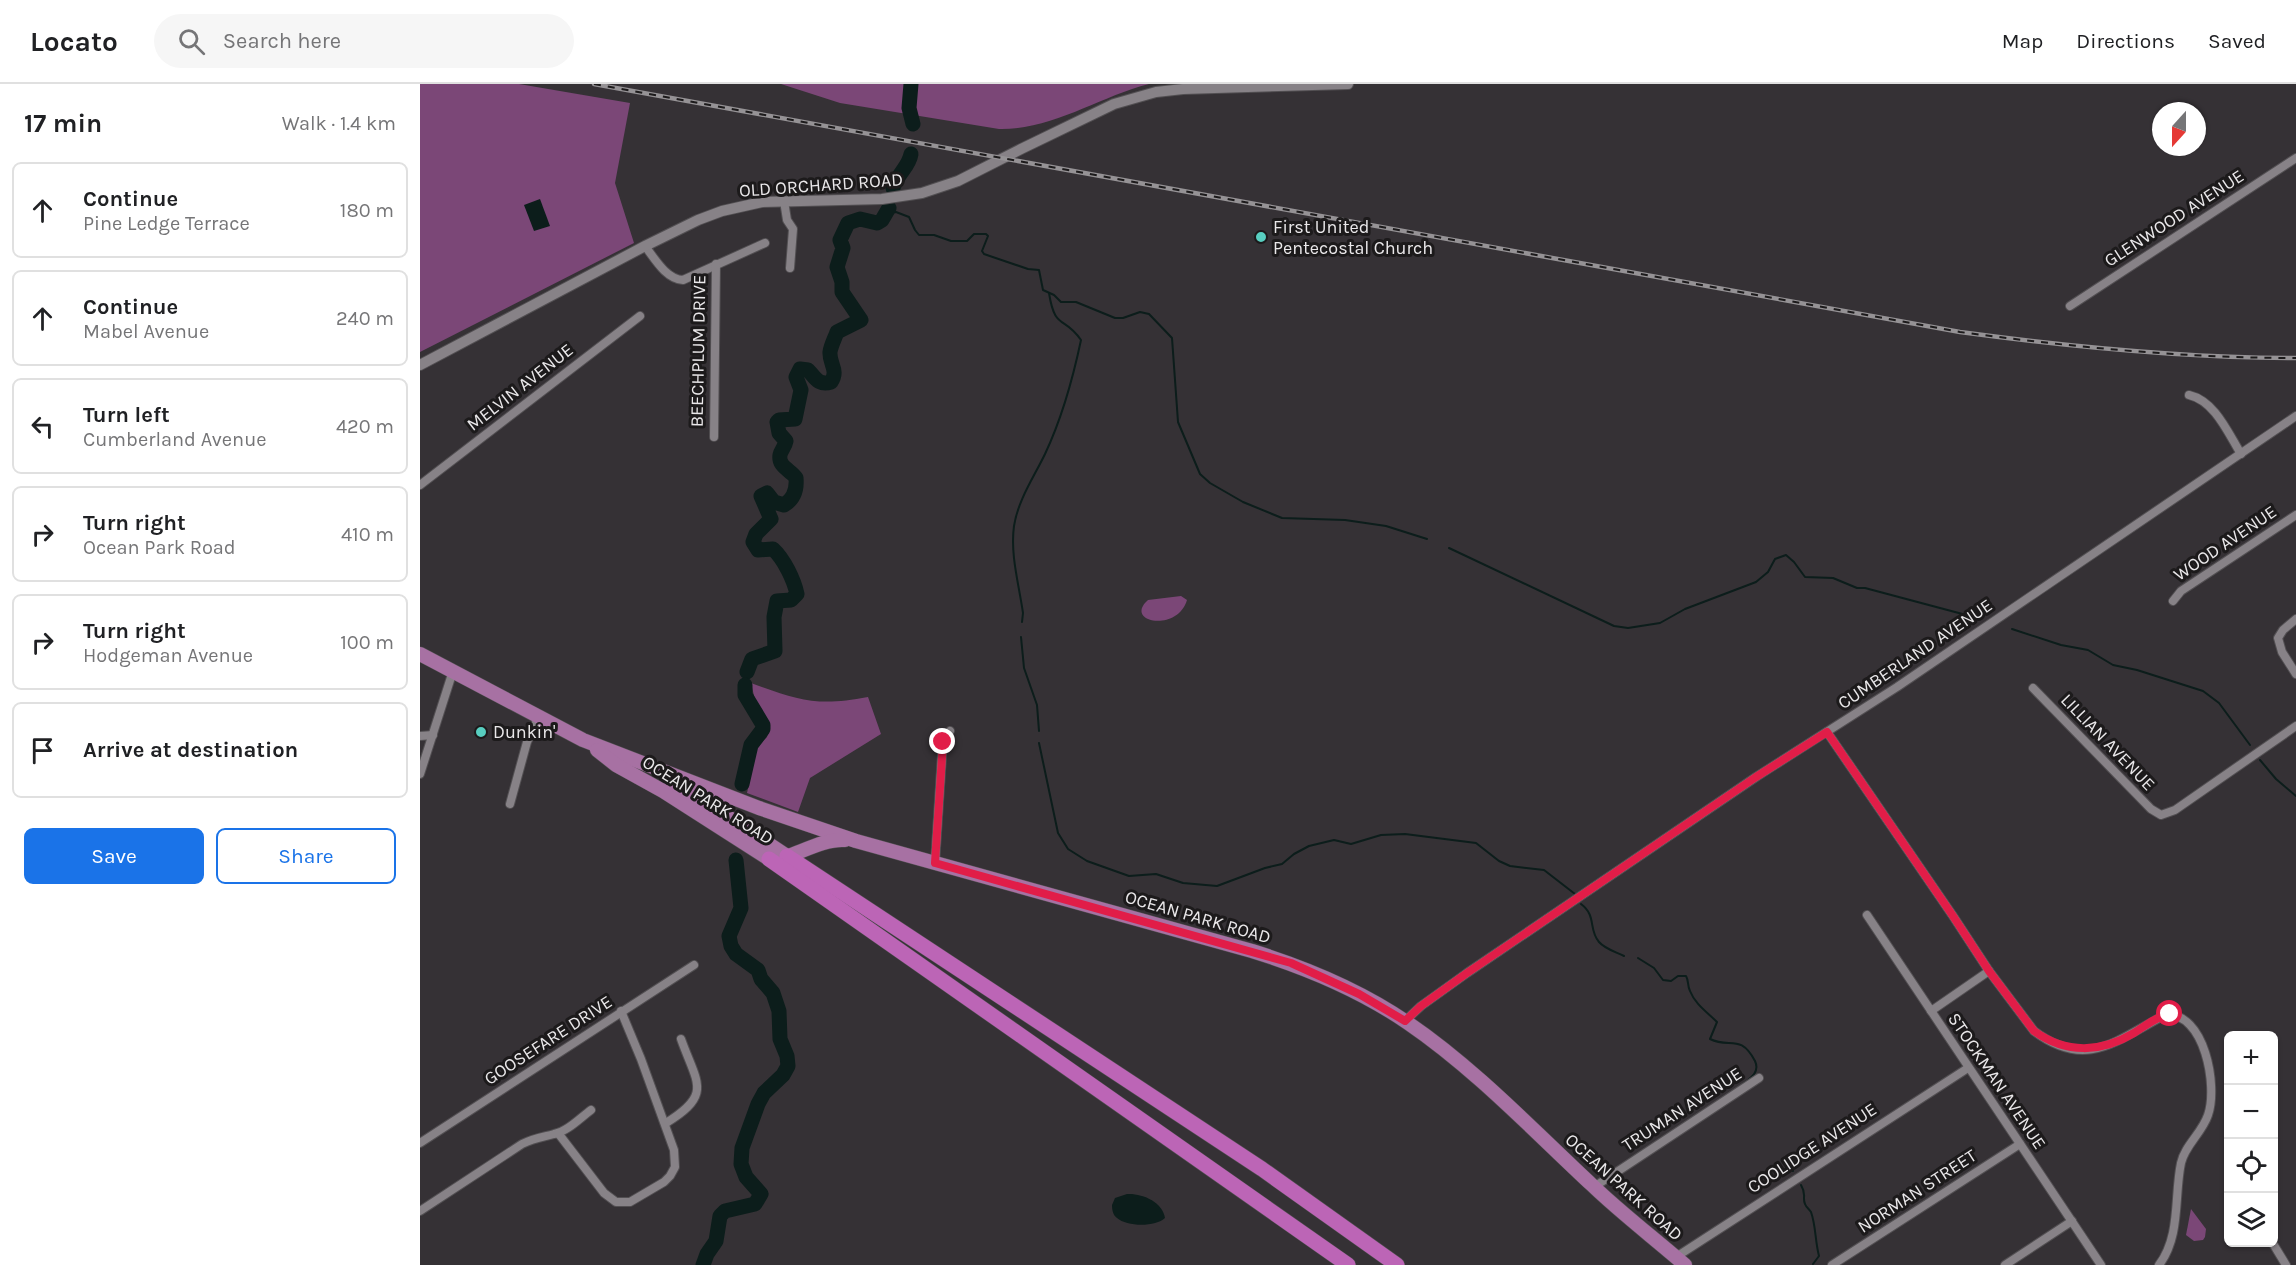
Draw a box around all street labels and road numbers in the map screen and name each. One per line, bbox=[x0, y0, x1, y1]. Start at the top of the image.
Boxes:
street label: GLENWOOD AVENUE bbox=[2100, 165, 2248, 271]
street label: OLD ORCHARD ROAD bbox=[738, 168, 904, 202]
street label: BEECHPLUM DRIVE bbox=[686, 275, 710, 427]
street label: MELVIN AVENUE bbox=[462, 339, 578, 435]
street label: WOOD AVENUE bbox=[2169, 500, 2281, 586]
street label: CUMBERLAND AVENUE bbox=[1833, 594, 1997, 714]
street label: LILLIAN AVENUE bbox=[2056, 689, 2160, 795]
street label: OCEAN PARK ROAD bbox=[638, 751, 778, 849]
street label: OCEAN PARK ROAD bbox=[1123, 886, 1273, 948]
street label: GOOSEFARE DRIVE bbox=[480, 990, 616, 1090]
street label: STOCKMAN AVENUE bbox=[1943, 1009, 2051, 1153]
street label: TRUMAN AVENUE bbox=[1618, 1062, 1746, 1156]
street label: COOLIDGE AVENUE bbox=[1743, 1098, 1881, 1198]
street label: OCEAN PARK ROAD bbox=[1561, 1129, 1687, 1245]
street label: NORMAN STREET bbox=[1853, 1144, 1981, 1238]

